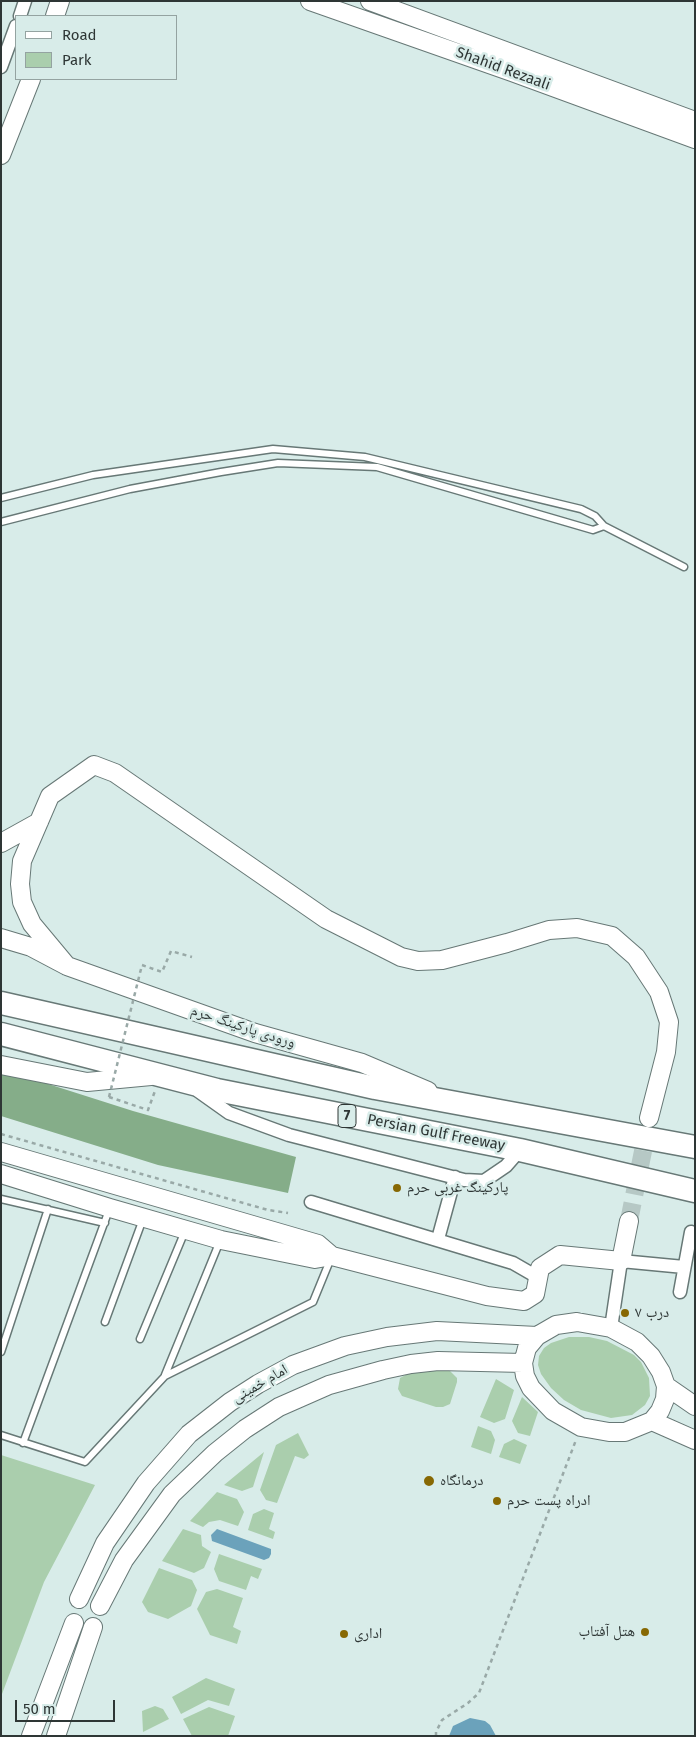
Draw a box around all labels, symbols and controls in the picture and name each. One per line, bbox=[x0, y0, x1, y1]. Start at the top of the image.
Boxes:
legend bbox=[15, 15, 178, 80]
text: Road bbox=[62, 26, 97, 44]
street label: Shahid Rezaali bbox=[453, 44, 553, 94]
text: Park bbox=[62, 51, 92, 69]
street label: ورودی پارکینگ حرم bbox=[189, 1002, 297, 1052]
road number: 7 bbox=[338, 1104, 356, 1128]
street label: Persian Gulf Freeway bbox=[365, 1111, 507, 1155]
place label: پارکینگ غربی حرم bbox=[407, 1179, 508, 1197]
marker: پارکینگ غربی حرم bbox=[391, 1182, 403, 1194]
place label: درب ۷ bbox=[635, 1304, 669, 1322]
marker: درب ۷ bbox=[619, 1307, 631, 1319]
street label: امام خمینی bbox=[229, 1361, 291, 1407]
place label: درمانگاه bbox=[440, 1472, 484, 1490]
marker: درمانگاه bbox=[422, 1474, 436, 1488]
place label: ادراه پست حرم bbox=[507, 1492, 590, 1510]
marker: ادراه پست حرم bbox=[491, 1495, 503, 1507]
place label: هتل آفتاب bbox=[578, 1623, 635, 1641]
place label: اداری bbox=[354, 1625, 382, 1643]
marker: هتل آفتاب bbox=[639, 1626, 651, 1638]
marker: اداری bbox=[338, 1628, 350, 1640]
scale bar bbox=[18, 1690, 118, 1722]
text: 50 m bbox=[23, 1700, 56, 1718]

